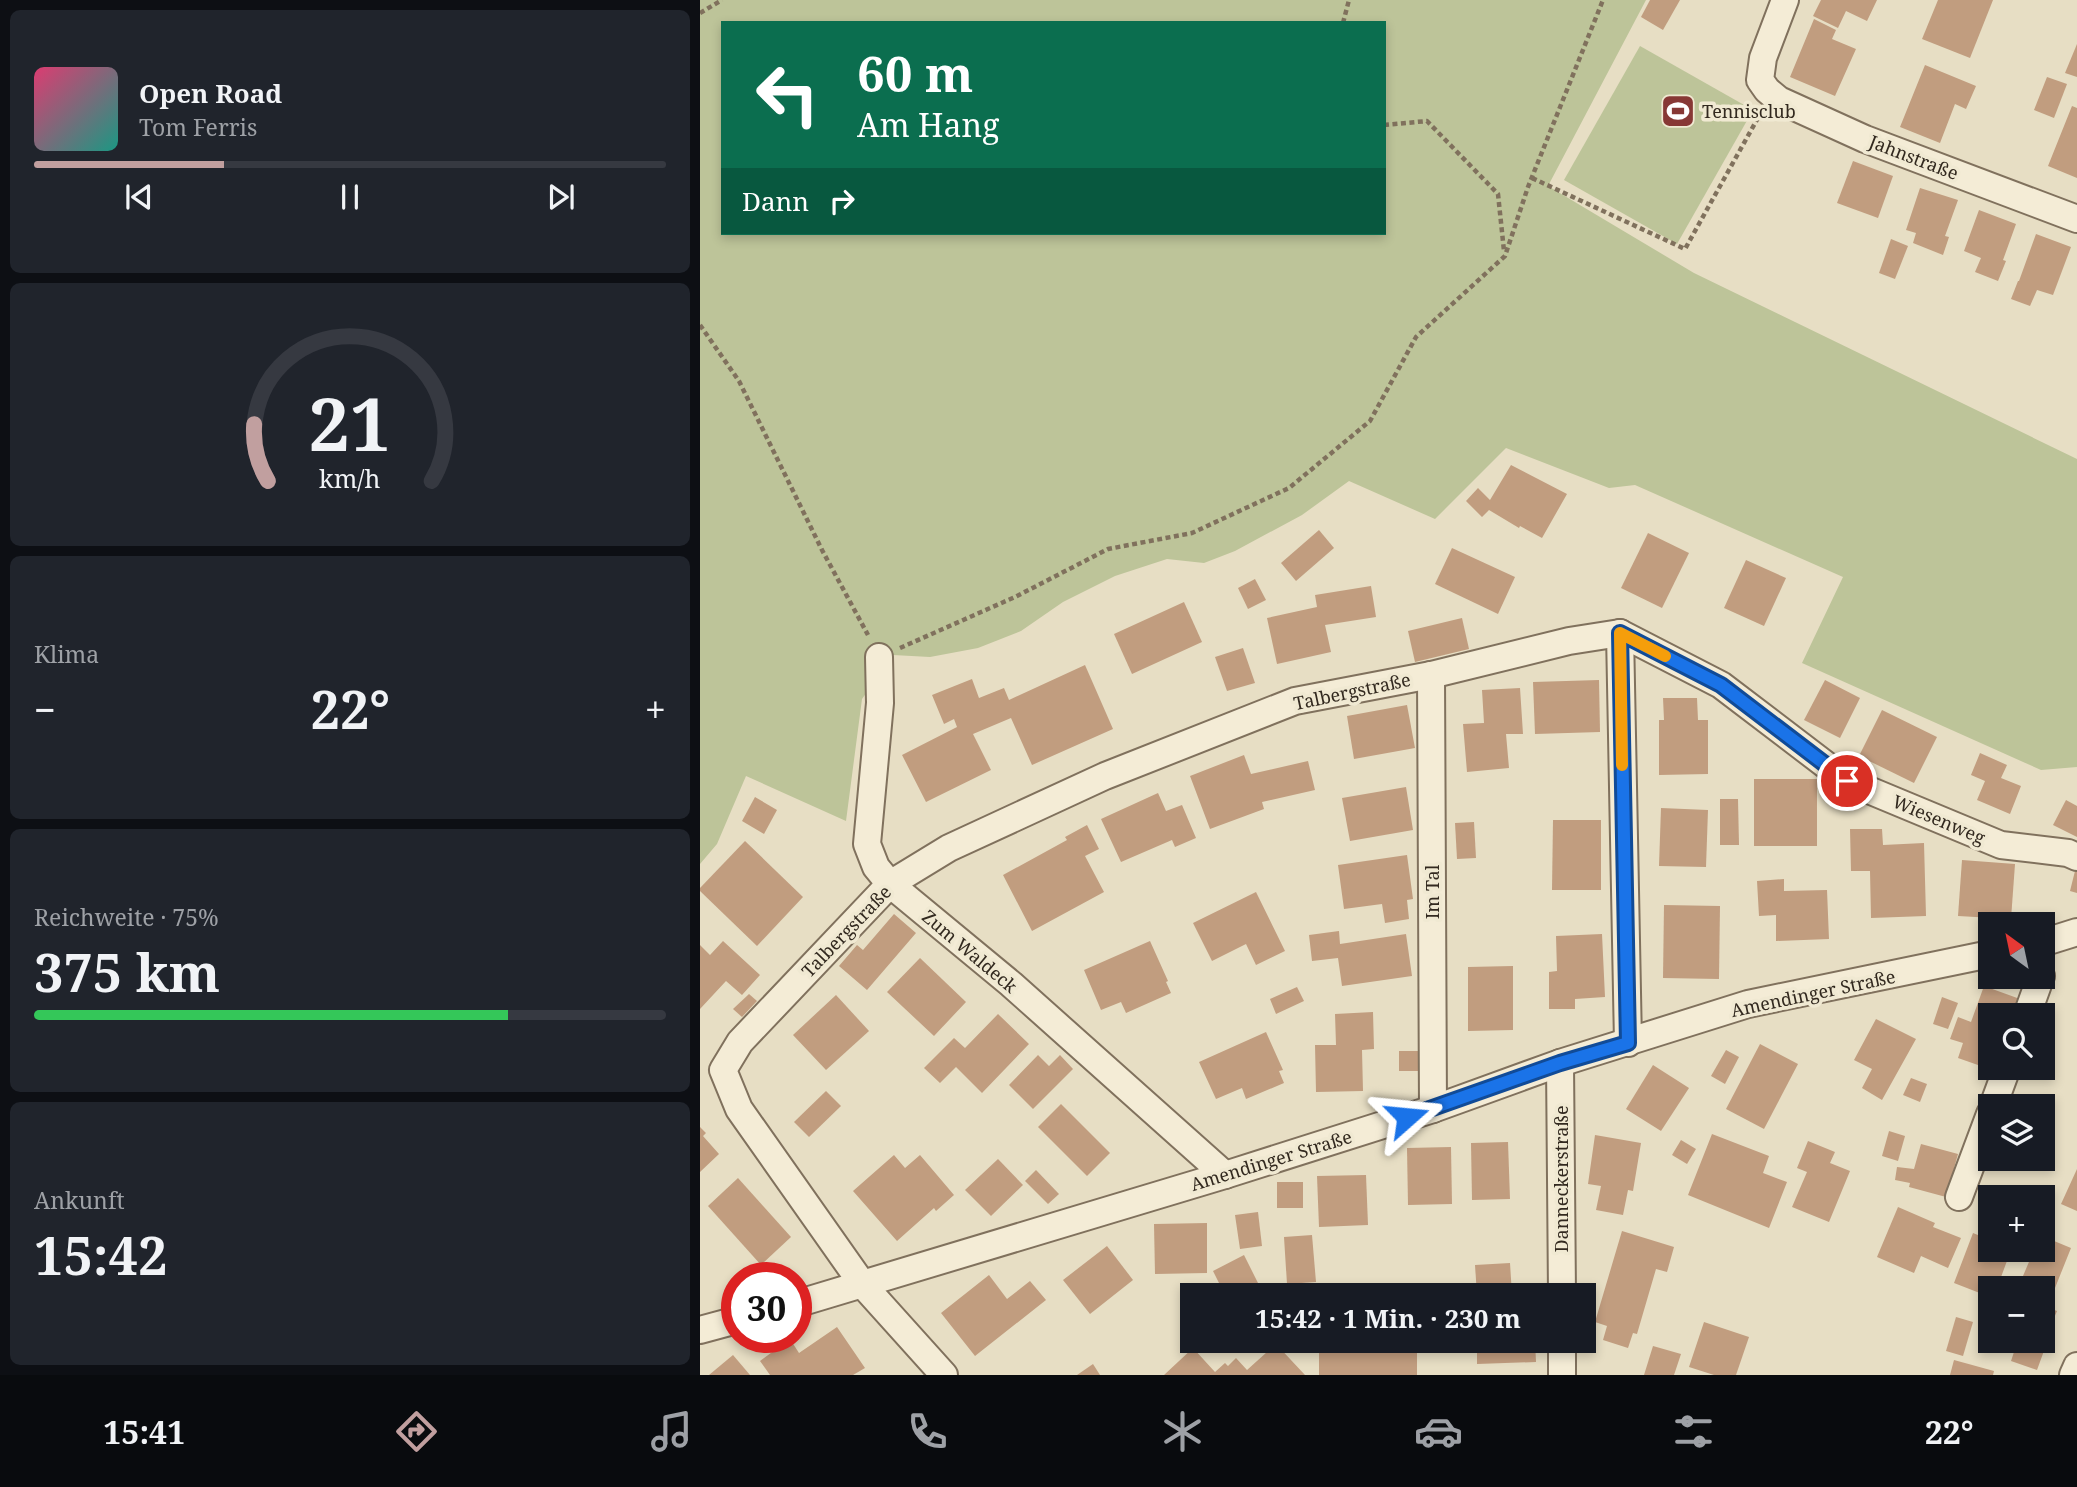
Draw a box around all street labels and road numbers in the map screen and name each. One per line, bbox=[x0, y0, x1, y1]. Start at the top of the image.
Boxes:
street label: Jahnstraße bbox=[1865, 129, 1962, 185]
street label: Talbergstraße bbox=[1291, 667, 1413, 715]
street label: Wiesenweg bbox=[1889, 789, 1989, 849]
street label: Im Tal bbox=[1420, 864, 1444, 919]
street label: Talbergstraße bbox=[796, 880, 896, 982]
street label: Zum Waldeck bbox=[917, 904, 1023, 998]
street label: Amendinger Straße bbox=[1729, 964, 1897, 1022]
street label: Danneckerstraße bbox=[1549, 1105, 1573, 1253]
street label: Amendinger Straße bbox=[1187, 1124, 1355, 1196]

